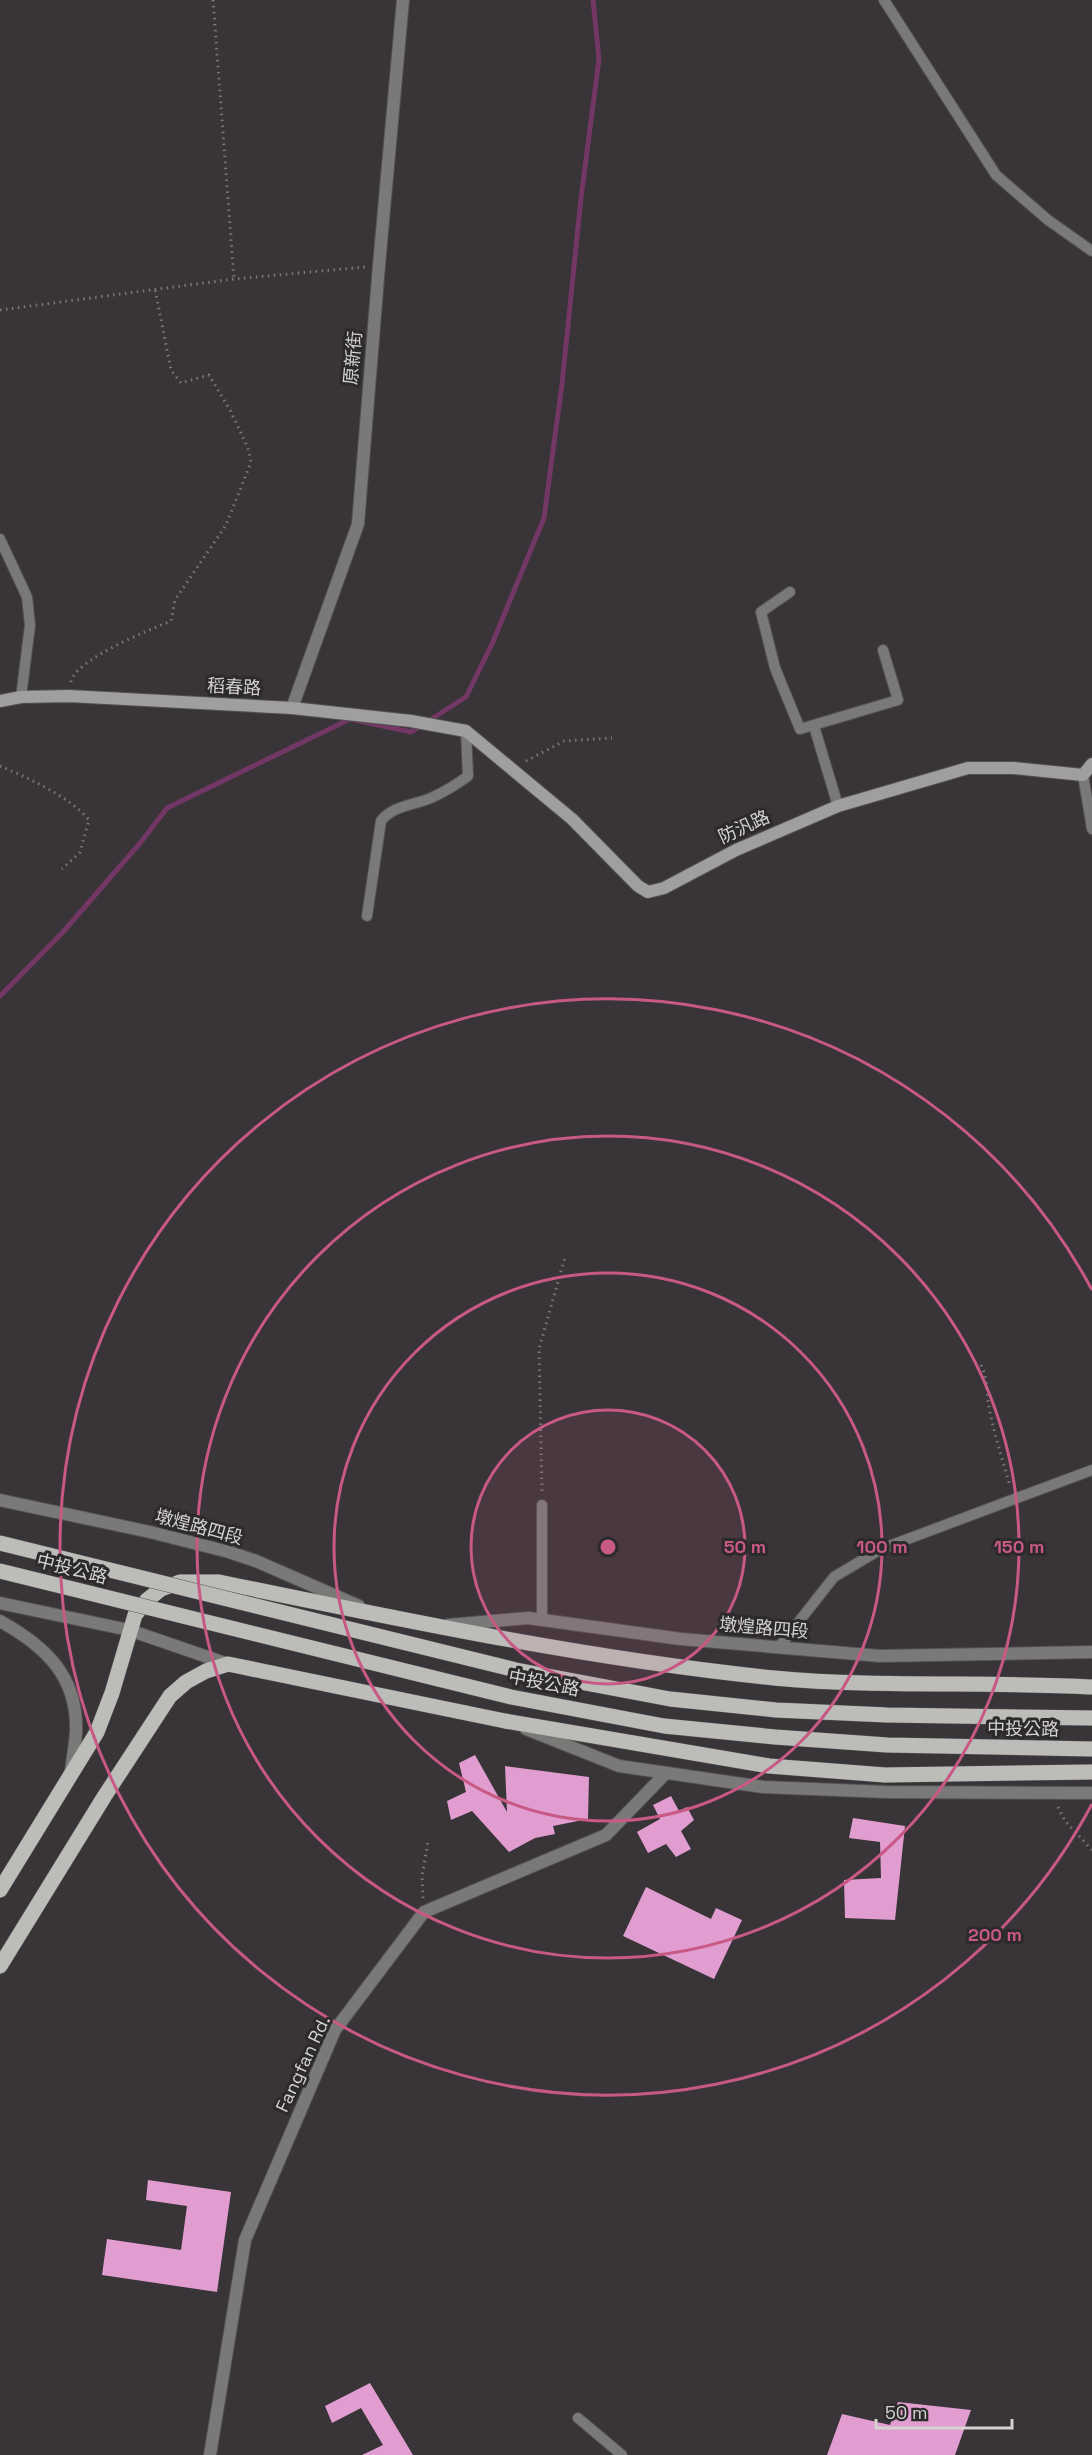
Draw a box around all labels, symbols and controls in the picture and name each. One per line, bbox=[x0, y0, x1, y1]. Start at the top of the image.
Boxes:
street label: 原新街 bbox=[339, 330, 366, 386]
street label: 稻春路 bbox=[206, 674, 262, 699]
street label: 防汎路 bbox=[714, 805, 773, 848]
street label: 墩煌路四段 bbox=[153, 1504, 246, 1549]
text: 50 m bbox=[724, 1535, 766, 1558]
text: 100 m bbox=[856, 1535, 908, 1558]
text: 150 m bbox=[994, 1535, 1044, 1558]
centre of rings bbox=[598, 1537, 618, 1557]
street label: 中投公路 bbox=[34, 1549, 110, 1588]
street label: 墩煌路四段 bbox=[718, 1612, 810, 1643]
street label: 中投公路 bbox=[507, 1664, 582, 1701]
street label: 中投公路 bbox=[987, 1716, 1059, 1741]
text: 200 m bbox=[968, 1923, 1022, 1946]
street label: Fangfan Rd. bbox=[270, 2012, 335, 2116]
scale bar bbox=[876, 2392, 1012, 2430]
text: 50 m bbox=[885, 2401, 927, 2424]

